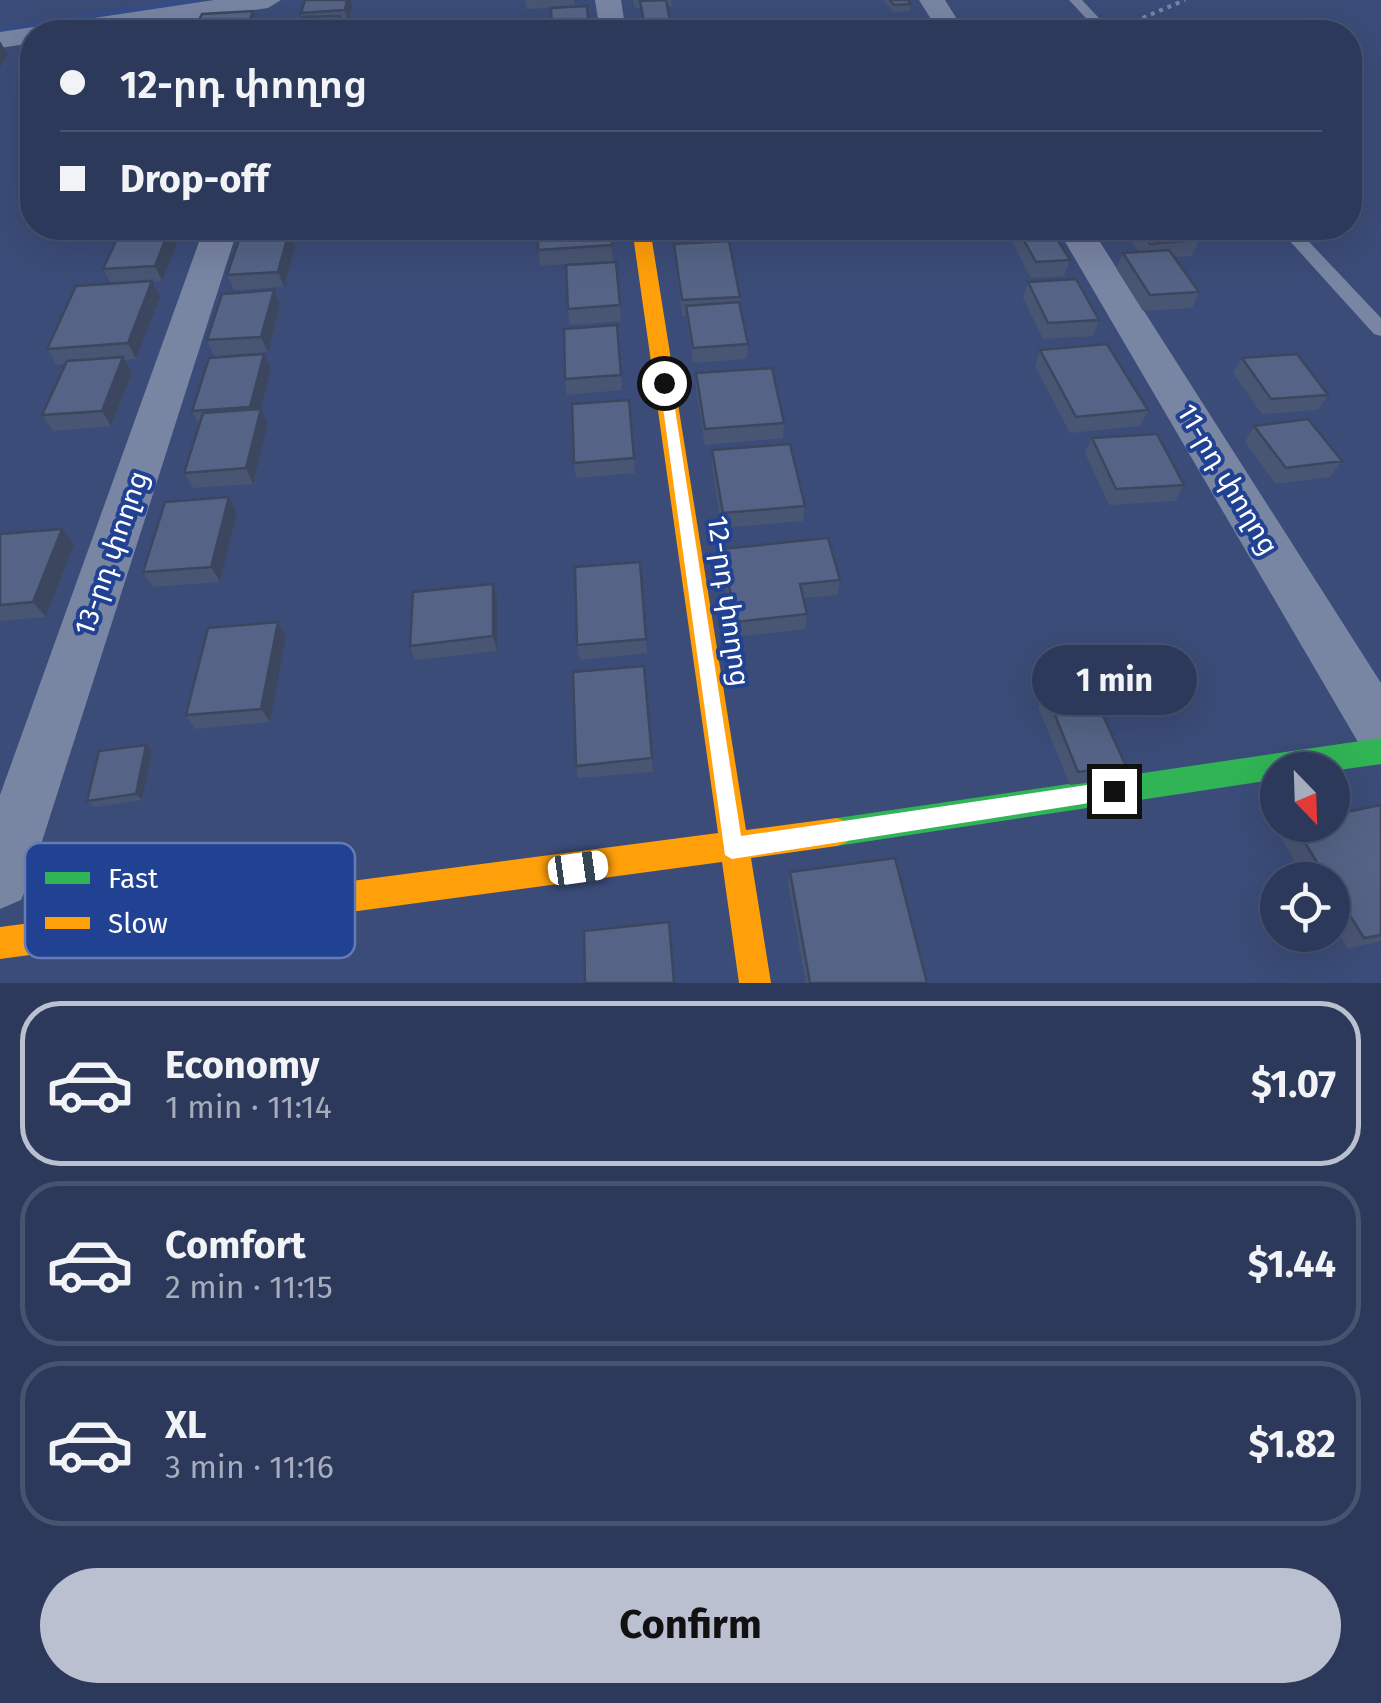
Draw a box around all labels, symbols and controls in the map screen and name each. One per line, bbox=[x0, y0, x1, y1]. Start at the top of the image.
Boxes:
text: 12-րդ փողոց bbox=[120, 62, 367, 108]
text: Drop-off bbox=[120, 156, 268, 202]
route start bbox=[642, 361, 687, 406]
street label: 11-րդ փողոց bbox=[1170, 398, 1286, 560]
street label: 13-րդ փողոց bbox=[67, 466, 155, 640]
street label: 12-րդ փողոց bbox=[701, 514, 757, 688]
callout: 1 min bbox=[1032, 646, 1196, 716]
text: 1 min bbox=[1076, 661, 1153, 699]
north arrow bbox=[1260, 752, 1350, 842]
map controls bbox=[1260, 752, 1350, 952]
route end bbox=[1092, 769, 1137, 814]
legend bbox=[25, 843, 355, 958]
car bbox=[546, 849, 610, 887]
text: Fast bbox=[108, 862, 159, 895]
button: locate bbox=[1260, 862, 1350, 952]
text: Slow bbox=[108, 907, 168, 940]
icon: car bbox=[45, 1039, 135, 1129]
text: Economy bbox=[165, 1042, 320, 1088]
text: $1.07 bbox=[1251, 1061, 1336, 1107]
text: 1 min · 11:14 bbox=[165, 1088, 332, 1126]
icon: car bbox=[45, 1219, 135, 1309]
text: Comfort bbox=[165, 1222, 306, 1268]
text: $1.44 bbox=[1248, 1241, 1336, 1287]
text: 2 min · 11:15 bbox=[165, 1268, 333, 1306]
icon: car bbox=[45, 1399, 135, 1489]
text: XL bbox=[165, 1402, 207, 1448]
text: $1.82 bbox=[1248, 1421, 1336, 1467]
text: 3 min · 11:16 bbox=[165, 1448, 334, 1486]
button: Confirm bbox=[40, 1568, 1341, 1683]

